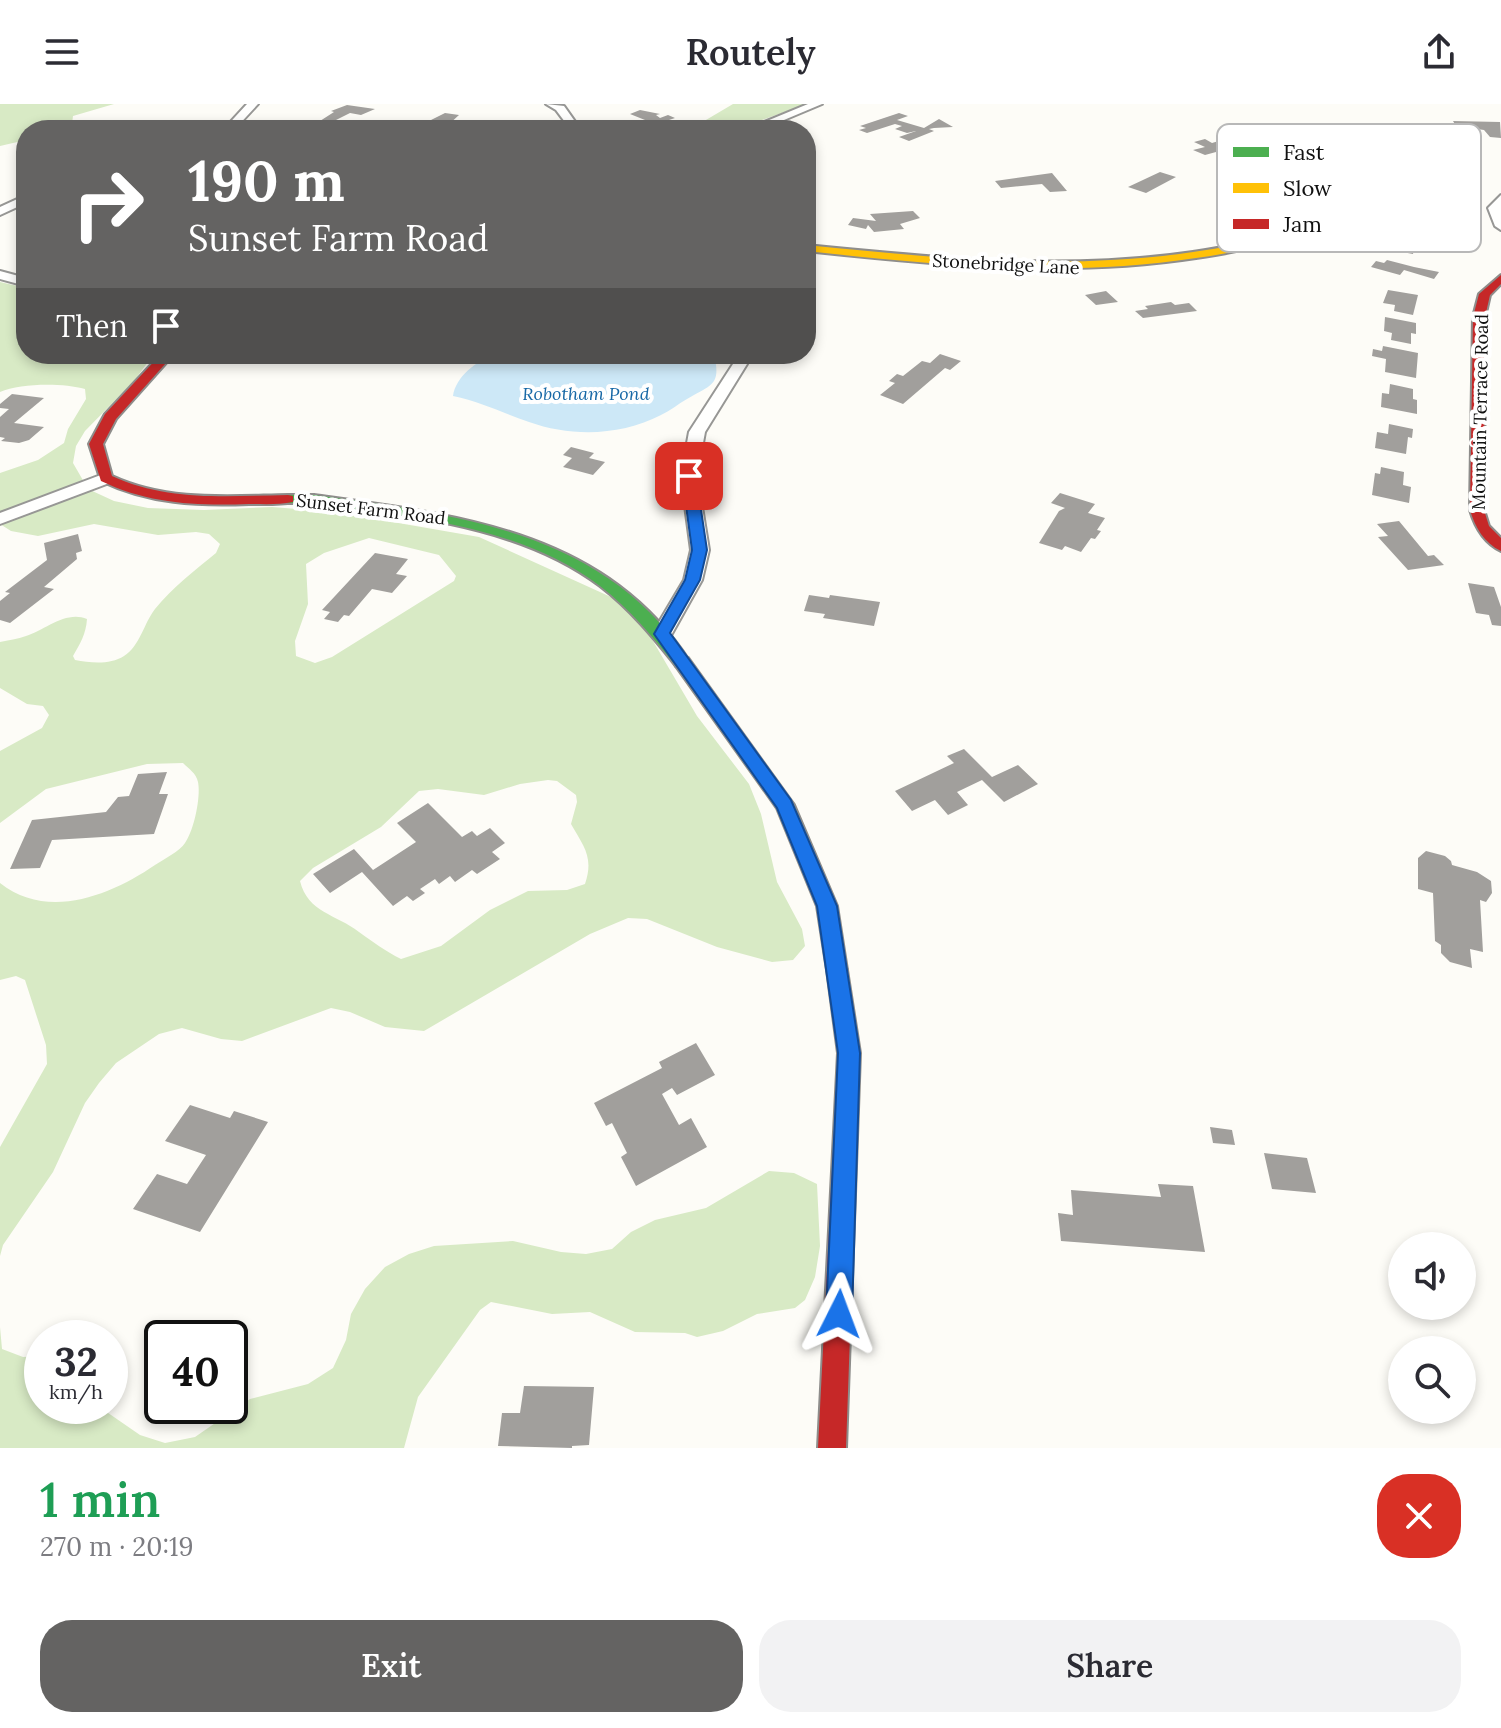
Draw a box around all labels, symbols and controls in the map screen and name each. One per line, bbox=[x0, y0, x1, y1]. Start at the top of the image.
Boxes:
text: Routely bbox=[685, 29, 816, 75]
icon: menu bbox=[40, 30, 84, 74]
icon: share bbox=[1417, 30, 1461, 74]
legend bbox=[1217, 124, 1481, 252]
text: Fast bbox=[1283, 138, 1325, 166]
text: 190 m bbox=[188, 145, 345, 216]
icon: right bbox=[56, 152, 160, 256]
text: Slow bbox=[1283, 174, 1332, 202]
text: Jam bbox=[1282, 210, 1322, 238]
text: Sunset Farm Road bbox=[188, 215, 489, 261]
street label: Stonebridge Lane bbox=[932, 249, 1081, 279]
icon: arrive bbox=[144, 304, 188, 348]
text: Then bbox=[56, 307, 128, 345]
street label: Mountain Terrace Road bbox=[1467, 313, 1493, 510]
water label: Robotham Pond bbox=[522, 382, 650, 405]
pin bbox=[655, 442, 723, 510]
icon: arrive bbox=[667, 454, 711, 498]
street label: Sunset Farm Road bbox=[295, 488, 447, 530]
map controls bbox=[1388, 1232, 1476, 1424]
button: sound bbox=[1388, 1232, 1476, 1320]
position arrow bbox=[797, 1272, 881, 1356]
speed limit sign: 40 bbox=[144, 1320, 248, 1424]
text: 32 bbox=[54, 1336, 98, 1387]
button: search bbox=[1388, 1336, 1476, 1424]
text: km/h bbox=[49, 1379, 103, 1404]
text: 1 min bbox=[40, 1469, 160, 1530]
button: close bbox=[1377, 1474, 1461, 1558]
text: 270 m · 20:19 bbox=[40, 1530, 193, 1563]
button: Exit bbox=[40, 1620, 743, 1712]
button: Share bbox=[759, 1620, 1461, 1712]

